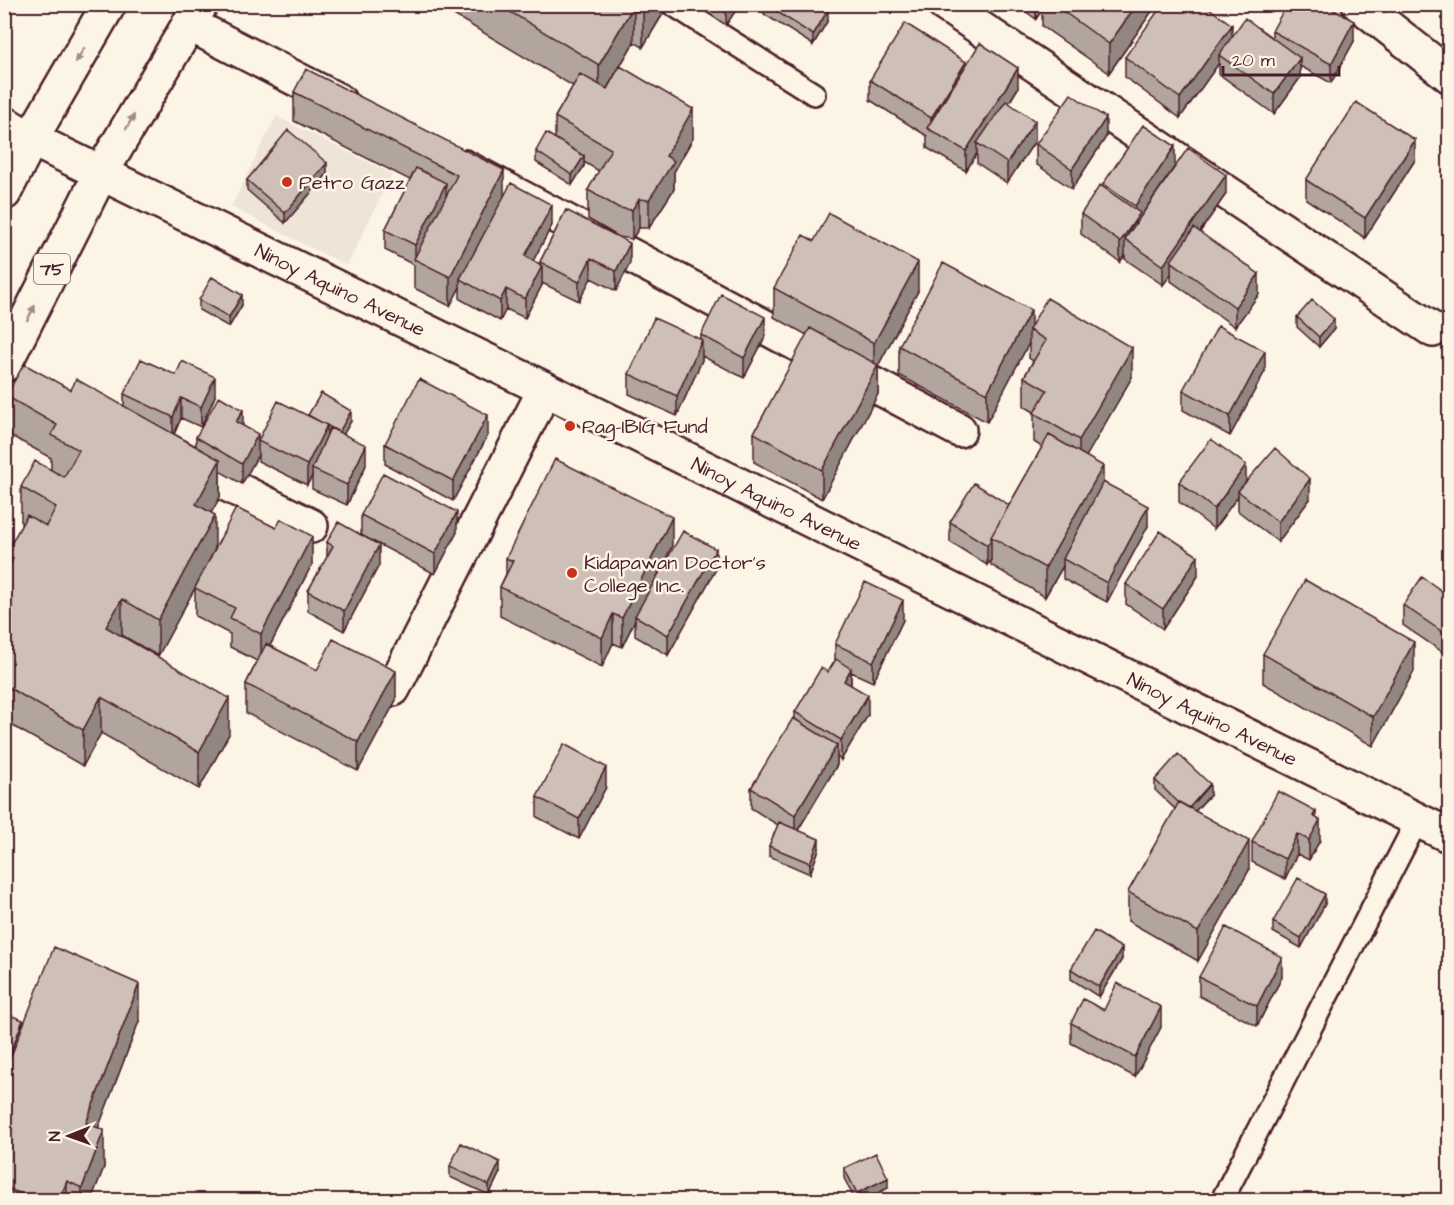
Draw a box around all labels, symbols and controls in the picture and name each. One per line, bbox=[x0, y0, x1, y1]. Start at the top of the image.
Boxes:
scale bar bbox=[1223, 39, 1338, 77]
one-way arrow bbox=[74, 47, 85, 63]
text: 20 m bbox=[1232, 48, 1275, 73]
one-way arrow bbox=[125, 114, 135, 131]
place label: Petro Gazz bbox=[299, 169, 405, 197]
marker: Petro Gazz bbox=[280, 175, 294, 189]
street label: Ninoy Aquino Avenue bbox=[250, 237, 430, 344]
road number: 75 bbox=[34, 254, 70, 284]
one-way arrow bbox=[26, 304, 35, 321]
place label: Pag-IBIG Fund bbox=[582, 413, 708, 442]
marker: Pag-IBIG Fund bbox=[563, 419, 577, 433]
street label: Ninoy Aquino Avenue bbox=[687, 451, 866, 558]
place label: Kidapawan Doctor's College Inc. bbox=[584, 549, 766, 601]
marker: Kidapawan Doctor's College Inc. bbox=[565, 566, 579, 580]
street label: Ninoy Aquino Avenue bbox=[1122, 666, 1302, 773]
north arrow bbox=[39, 1106, 99, 1166]
text: N bbox=[44, 1131, 66, 1141]

